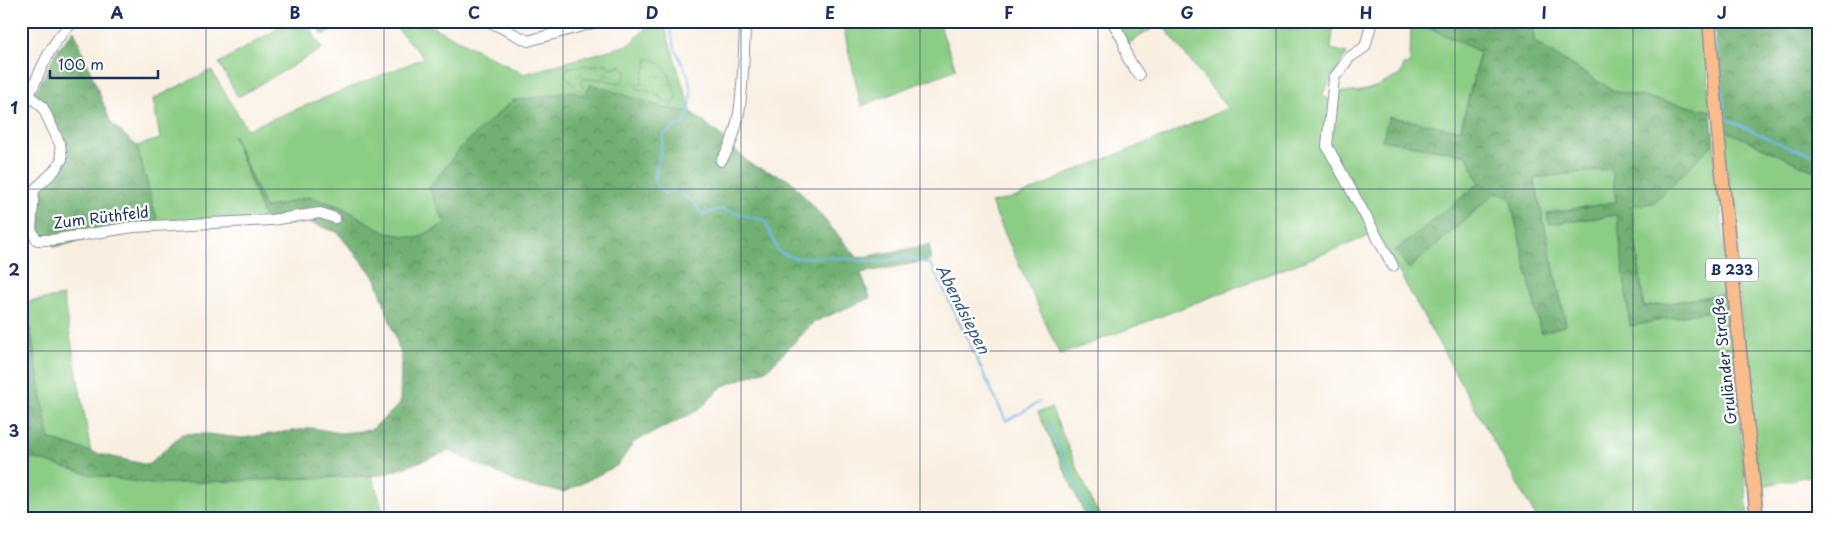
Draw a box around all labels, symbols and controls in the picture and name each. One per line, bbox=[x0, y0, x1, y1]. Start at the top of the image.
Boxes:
text: A bbox=[111, 0, 124, 24]
text: B bbox=[290, 0, 301, 24]
text: C bbox=[468, 0, 480, 24]
text: D bbox=[646, 0, 658, 24]
text: E bbox=[825, 0, 835, 24]
text: F bbox=[1004, 0, 1014, 24]
text: G bbox=[1180, 0, 1194, 24]
text: H bbox=[1360, 0, 1372, 24]
text: I bbox=[1541, 0, 1547, 24]
text: J bbox=[1717, 0, 1727, 24]
scale bar bbox=[50, 48, 158, 80]
text: 100 m bbox=[58, 52, 104, 75]
text: 1 bbox=[10, 95, 18, 119]
street label: Zum Rüthfeld bbox=[52, 199, 150, 234]
text: 2 bbox=[8, 257, 20, 281]
road number: B 233 bbox=[1706, 258, 1758, 282]
water label: Abendsiepen bbox=[931, 260, 997, 359]
street label: Gruländer Straße bbox=[1705, 296, 1742, 426]
text: 3 bbox=[9, 418, 19, 442]

